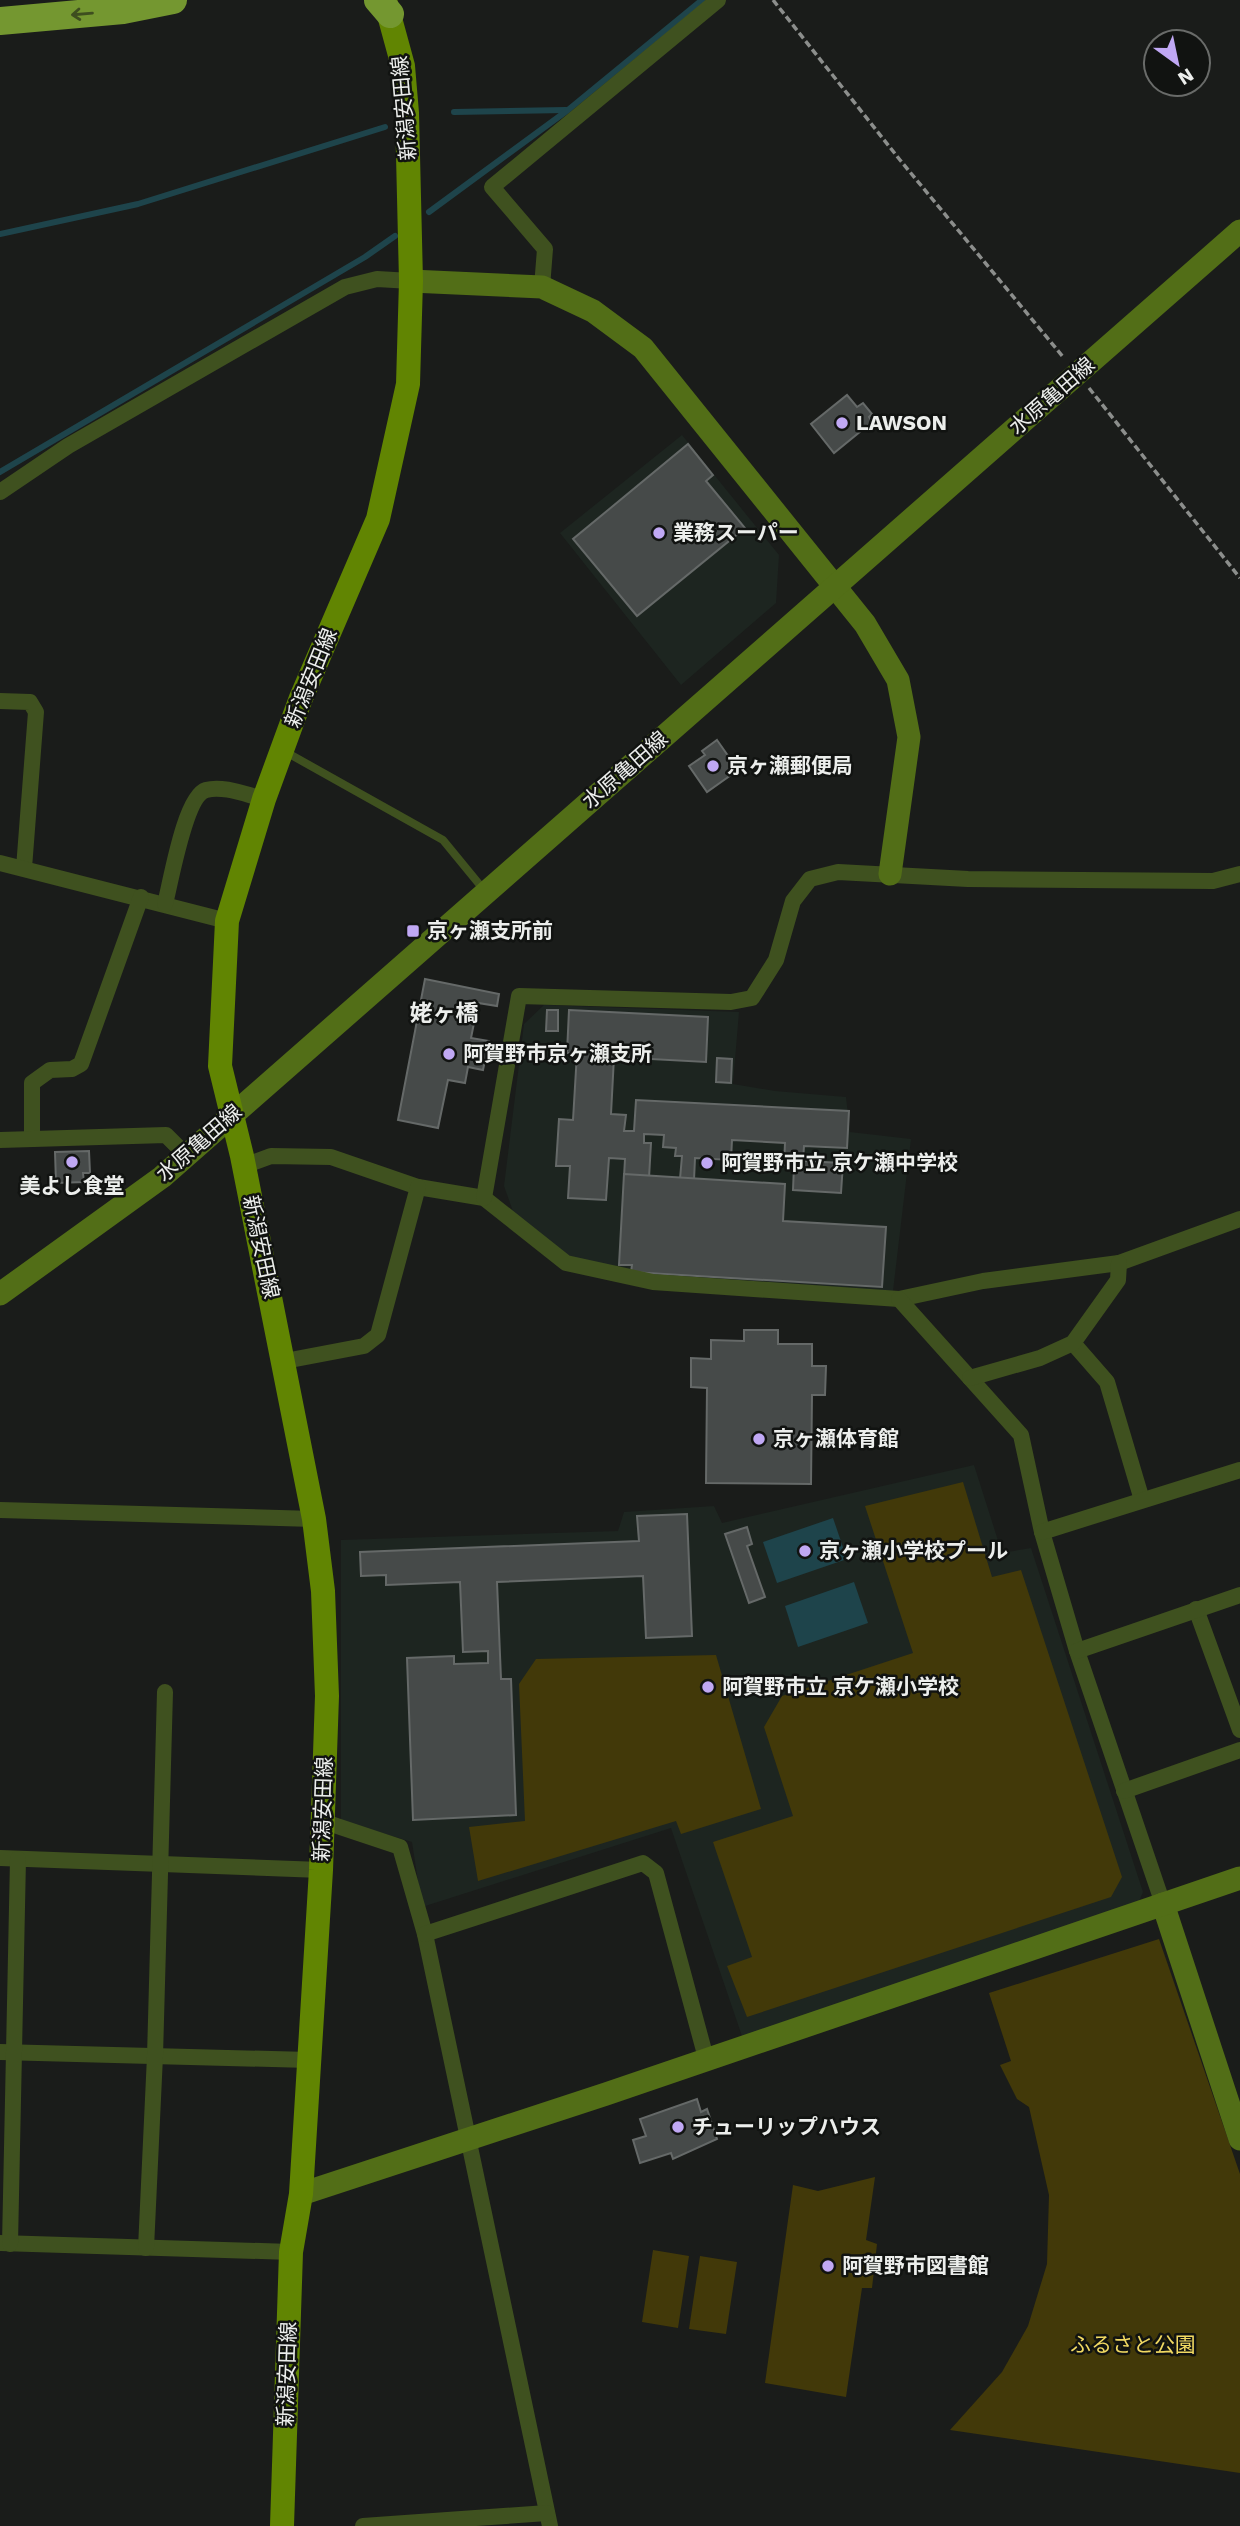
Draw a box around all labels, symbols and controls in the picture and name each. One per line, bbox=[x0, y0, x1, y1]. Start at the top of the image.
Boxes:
one-way arrow bbox=[71, 8, 94, 21]
north arrow bbox=[1142, 28, 1212, 98]
street label: 新潟安田線 bbox=[386, 55, 421, 161]
text: N bbox=[1174, 63, 1198, 90]
street label: 水原亀田線 bbox=[1004, 352, 1099, 439]
place label: LAWSON bbox=[856, 410, 947, 435]
marker: LAWSON bbox=[834, 415, 850, 431]
place label: 業務スーパー bbox=[673, 520, 799, 545]
marker: 業務スーパー bbox=[651, 525, 667, 541]
street label: 新潟安田線 bbox=[279, 624, 342, 731]
street label: 水原亀田線 bbox=[577, 726, 672, 813]
place label: 京ヶ瀬郵便局 bbox=[727, 753, 853, 778]
marker: 京ヶ瀬郵便局 bbox=[705, 758, 721, 774]
place label: 京ヶ瀬支所前 bbox=[427, 918, 553, 943]
marker: 京ヶ瀬支所前 bbox=[405, 923, 421, 939]
district label: 姥ヶ橋 bbox=[410, 1000, 479, 1027]
place label: 阿賀野市京ヶ瀬支所 bbox=[463, 1041, 652, 1066]
marker: 阿賀野市京ヶ瀬支所 bbox=[441, 1046, 457, 1062]
street label: 水原亀田線 bbox=[151, 1099, 246, 1186]
place label: 阿賀野市立 京ケ瀬中学校 bbox=[721, 1150, 958, 1175]
marker: 美よし食堂 bbox=[64, 1154, 80, 1170]
marker: 阿賀野市立 京ケ瀬中学校 bbox=[699, 1155, 715, 1171]
place label: 美よし食堂 bbox=[20, 1173, 125, 1198]
street label: 新潟安田線 bbox=[238, 1193, 285, 1301]
place label: 京ヶ瀬体育館 bbox=[773, 1426, 899, 1451]
marker: 京ヶ瀬体育館 bbox=[751, 1431, 767, 1447]
place label: 京ヶ瀬小学校プール bbox=[819, 1538, 1008, 1563]
marker: 京ヶ瀬小学校プール bbox=[797, 1543, 813, 1559]
place label: 阿賀野市立 京ケ瀬小学校 bbox=[722, 1674, 959, 1699]
marker: 阿賀野市立 京ケ瀬小学校 bbox=[700, 1679, 716, 1695]
street label: 新潟安田線 bbox=[308, 1756, 337, 1862]
place label: チューリップハウス bbox=[692, 2114, 881, 2139]
marker: チューリップハウス bbox=[670, 2119, 686, 2135]
place label: 阿賀野市図書館 bbox=[842, 2253, 989, 2278]
marker: 阿賀野市図書館 bbox=[820, 2258, 836, 2274]
street label: 新潟安田線 bbox=[272, 2321, 301, 2427]
park label: ふるさと公園 bbox=[1070, 2332, 1196, 2357]

